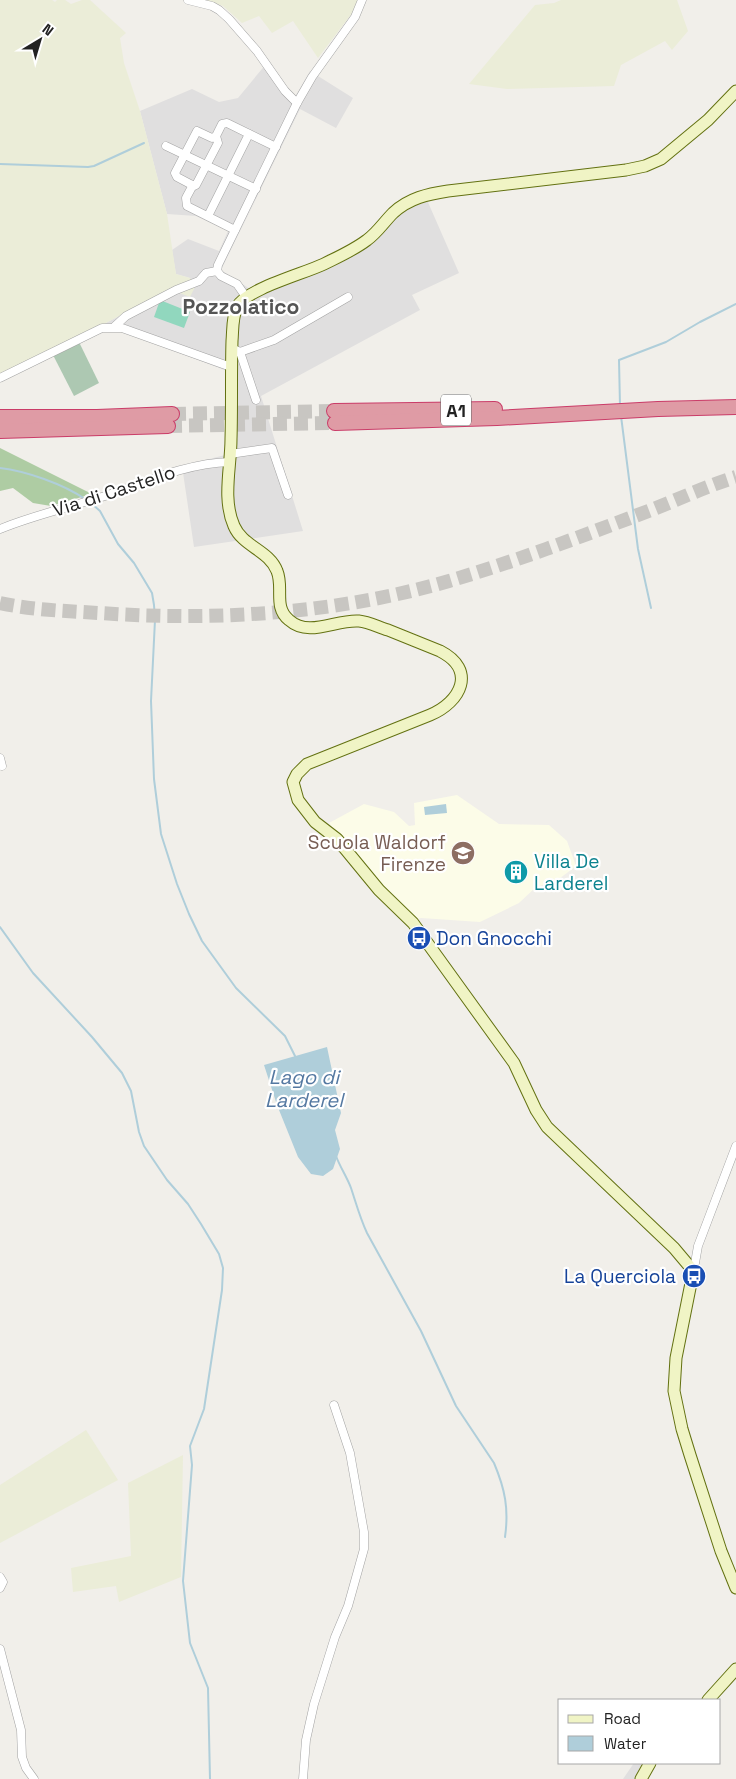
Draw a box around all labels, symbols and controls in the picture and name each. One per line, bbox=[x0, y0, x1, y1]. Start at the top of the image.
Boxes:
north arrow bbox=[15, 15, 65, 65]
text: N bbox=[39, 20, 57, 40]
district label: Pozzolatico bbox=[183, 293, 299, 320]
road number: A1 bbox=[441, 394, 471, 426]
street label: Via di Castello bbox=[49, 459, 179, 523]
place label: Scuola Waldorf Firenze bbox=[308, 830, 446, 877]
school or university icon: Scuola Waldorf Firenze bbox=[450, 840, 476, 866]
place label: Villa De Larderel bbox=[534, 849, 608, 896]
building icon: Villa De Larderel bbox=[503, 859, 529, 885]
bus stop icon: Don Gnocchi bbox=[406, 925, 432, 951]
place label: Don Gnocchi bbox=[436, 926, 552, 951]
water label: Lago di Larderel bbox=[265, 1064, 345, 1113]
bus stop icon: La Querciola bbox=[681, 1263, 707, 1289]
place label: La Querciola bbox=[564, 1264, 676, 1289]
legend bbox=[558, 1699, 721, 1764]
text: Road bbox=[604, 1709, 641, 1728]
text: Water bbox=[604, 1734, 647, 1753]

